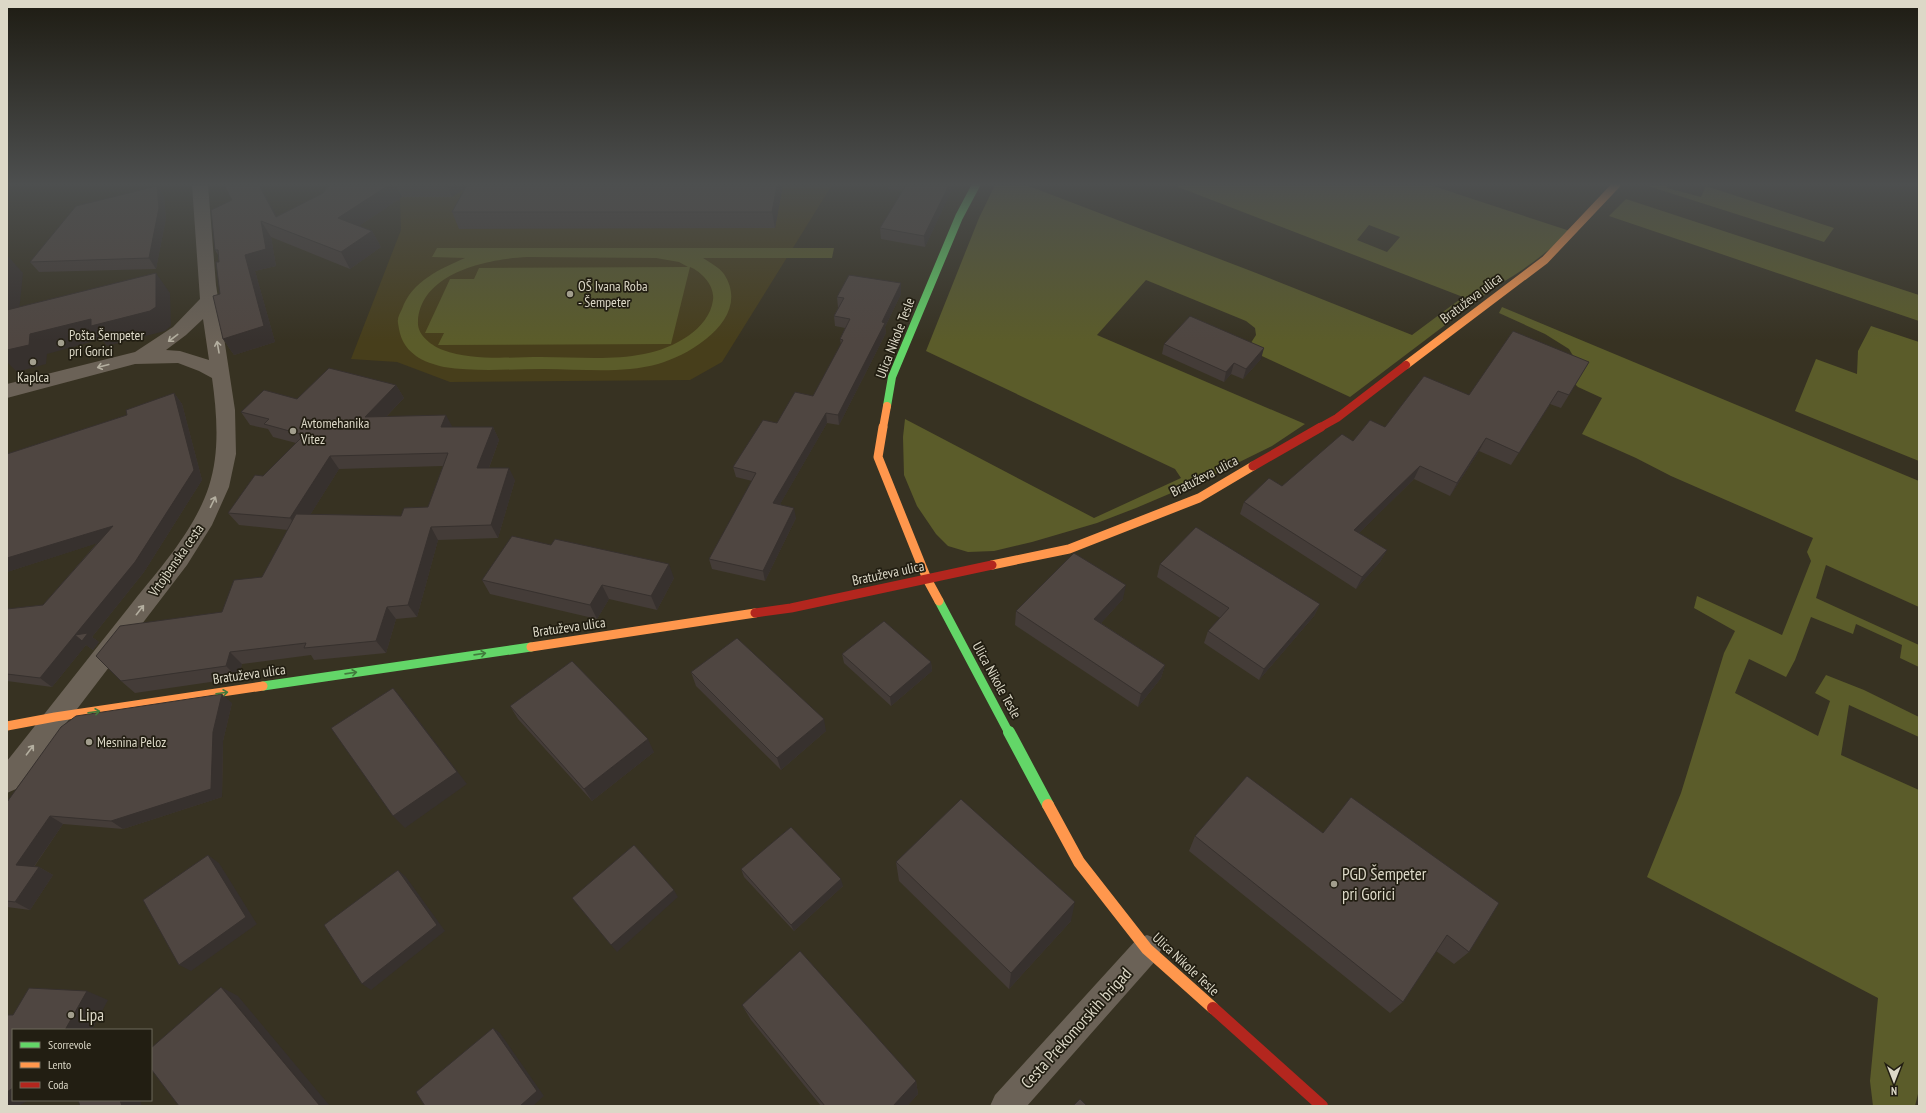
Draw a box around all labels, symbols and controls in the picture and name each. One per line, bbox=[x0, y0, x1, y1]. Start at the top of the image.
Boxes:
street label: Bratuževa ulica bbox=[1436, 269, 1506, 327]
place label: OŠ Ivana Roba - Šempeter bbox=[578, 277, 648, 311]
marker: OŠ Ivana Roba - Šempeter bbox=[565, 289, 575, 299]
street label: Ulica Nikole Tesle bbox=[871, 295, 919, 381]
place label: Pošta Šempeter pri Gorici bbox=[69, 326, 144, 360]
one-way arrow bbox=[167, 334, 178, 342]
marker: Pošta Šempeter pri Gorici bbox=[56, 338, 66, 348]
one-way arrow bbox=[213, 341, 221, 354]
marker: Kaplca bbox=[28, 357, 38, 367]
one-way arrow bbox=[97, 362, 110, 370]
place label: Kaplca bbox=[17, 368, 49, 386]
place label: Avtomehanika Vitez bbox=[300, 414, 369, 448]
marker: Avtomehanika Vitez bbox=[288, 426, 298, 436]
street label: Bratuževa ulica bbox=[1167, 451, 1241, 501]
one-way arrow bbox=[210, 497, 217, 509]
street label: Vrtojbenska cesta bbox=[144, 520, 208, 601]
street label: Bratuževa ulica bbox=[850, 557, 926, 589]
one-way arrow bbox=[135, 604, 144, 615]
street label: Bratuževa ulica bbox=[531, 613, 607, 641]
street label: Ulica Nikole Tesle bbox=[969, 638, 1026, 722]
one-way arrow bbox=[473, 650, 486, 658]
street label: Bratuževa ulica bbox=[211, 660, 287, 688]
one-way arrow bbox=[344, 669, 357, 677]
one-way arrow bbox=[216, 689, 229, 697]
one-way arrow bbox=[87, 708, 100, 716]
place label: Mesnina Peloz bbox=[97, 733, 166, 751]
marker: Mesnina Peloz bbox=[84, 737, 94, 747]
one-way arrow bbox=[26, 745, 35, 756]
place label: PGD Šempeter pri Gorici bbox=[1342, 863, 1427, 905]
marker: PGD Šempeter pri Gorici bbox=[1329, 879, 1339, 889]
street label: Ulica Nikole Tesle bbox=[1149, 928, 1223, 1000]
street label: Cesta Prekomorskih brigad bbox=[1016, 963, 1136, 1093]
place label: Lipa bbox=[79, 1004, 104, 1026]
marker: Lipa bbox=[66, 1010, 76, 1020]
legend bbox=[12, 1029, 152, 1101]
text: Scorrevole bbox=[48, 1037, 91, 1052]
text: Lento bbox=[48, 1057, 71, 1072]
north arrow bbox=[1874, 1061, 1914, 1101]
text: Coda bbox=[48, 1077, 69, 1092]
text: N bbox=[1891, 1084, 1897, 1098]

